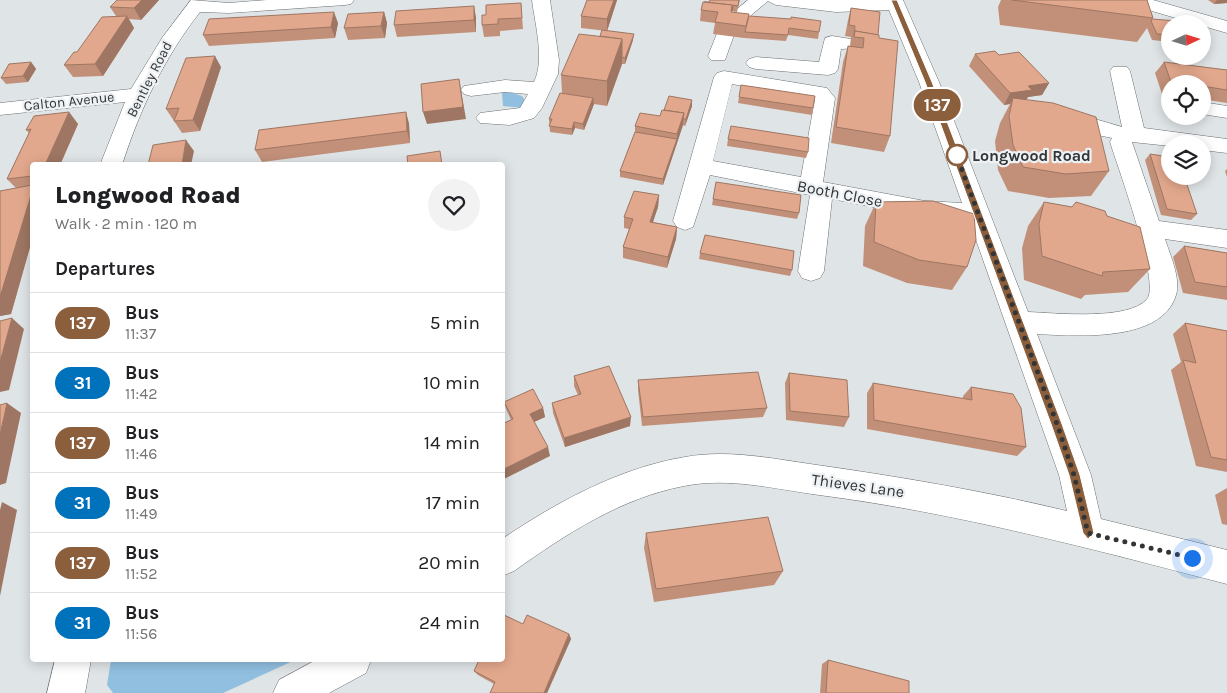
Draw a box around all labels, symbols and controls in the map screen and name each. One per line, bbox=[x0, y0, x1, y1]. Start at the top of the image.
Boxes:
north arrow bbox=[1161, 15, 1211, 65]
map controls bbox=[1161, 15, 1211, 185]
street label: Bentley Road bbox=[123, 38, 176, 120]
button: locate bbox=[1161, 75, 1211, 125]
street label: Calton Avenue bbox=[23, 88, 115, 115]
line badge: 137 bbox=[908, 89, 966, 121]
text: 137 bbox=[924, 94, 950, 116]
button: layers bbox=[1161, 135, 1211, 185]
marker: Longwood Road bbox=[946, 144, 968, 166]
place label: Longwood Road bbox=[972, 146, 1091, 165]
street label: Booth Close bbox=[796, 176, 884, 211]
button: heart bbox=[428, 179, 480, 231]
text: Longwood Road bbox=[55, 181, 241, 209]
text: Walk · 2 min · 120 m bbox=[55, 214, 197, 233]
text: Departures bbox=[55, 258, 155, 280]
text: Bus bbox=[125, 302, 159, 324]
text: 137 bbox=[69, 312, 96, 334]
text: 5 min bbox=[430, 312, 480, 334]
text: 11:37 bbox=[125, 324, 156, 343]
text: Bus bbox=[125, 362, 159, 384]
text: 31 bbox=[74, 372, 91, 394]
text: 10 min bbox=[423, 372, 480, 394]
text: 11:42 bbox=[125, 384, 157, 403]
text: Bus bbox=[125, 422, 159, 444]
text: 137 bbox=[69, 432, 96, 454]
text: 14 min bbox=[424, 432, 480, 454]
text: 11:46 bbox=[125, 444, 157, 463]
street label: Thieves Lane bbox=[810, 470, 905, 501]
text: Bus bbox=[125, 482, 159, 504]
text: 31 bbox=[74, 492, 91, 514]
text: 17 min bbox=[425, 492, 480, 514]
text: 11:49 bbox=[125, 504, 157, 523]
text: Bus bbox=[125, 542, 159, 564]
your location bbox=[1180, 546, 1205, 571]
text: 137 bbox=[69, 552, 96, 574]
text: 20 min bbox=[418, 552, 480, 574]
text: 11:52 bbox=[125, 564, 158, 583]
text: Bus bbox=[125, 602, 159, 624]
text: 31 bbox=[74, 612, 91, 634]
text: 24 min bbox=[419, 612, 480, 634]
text: 11:56 bbox=[125, 624, 157, 643]

